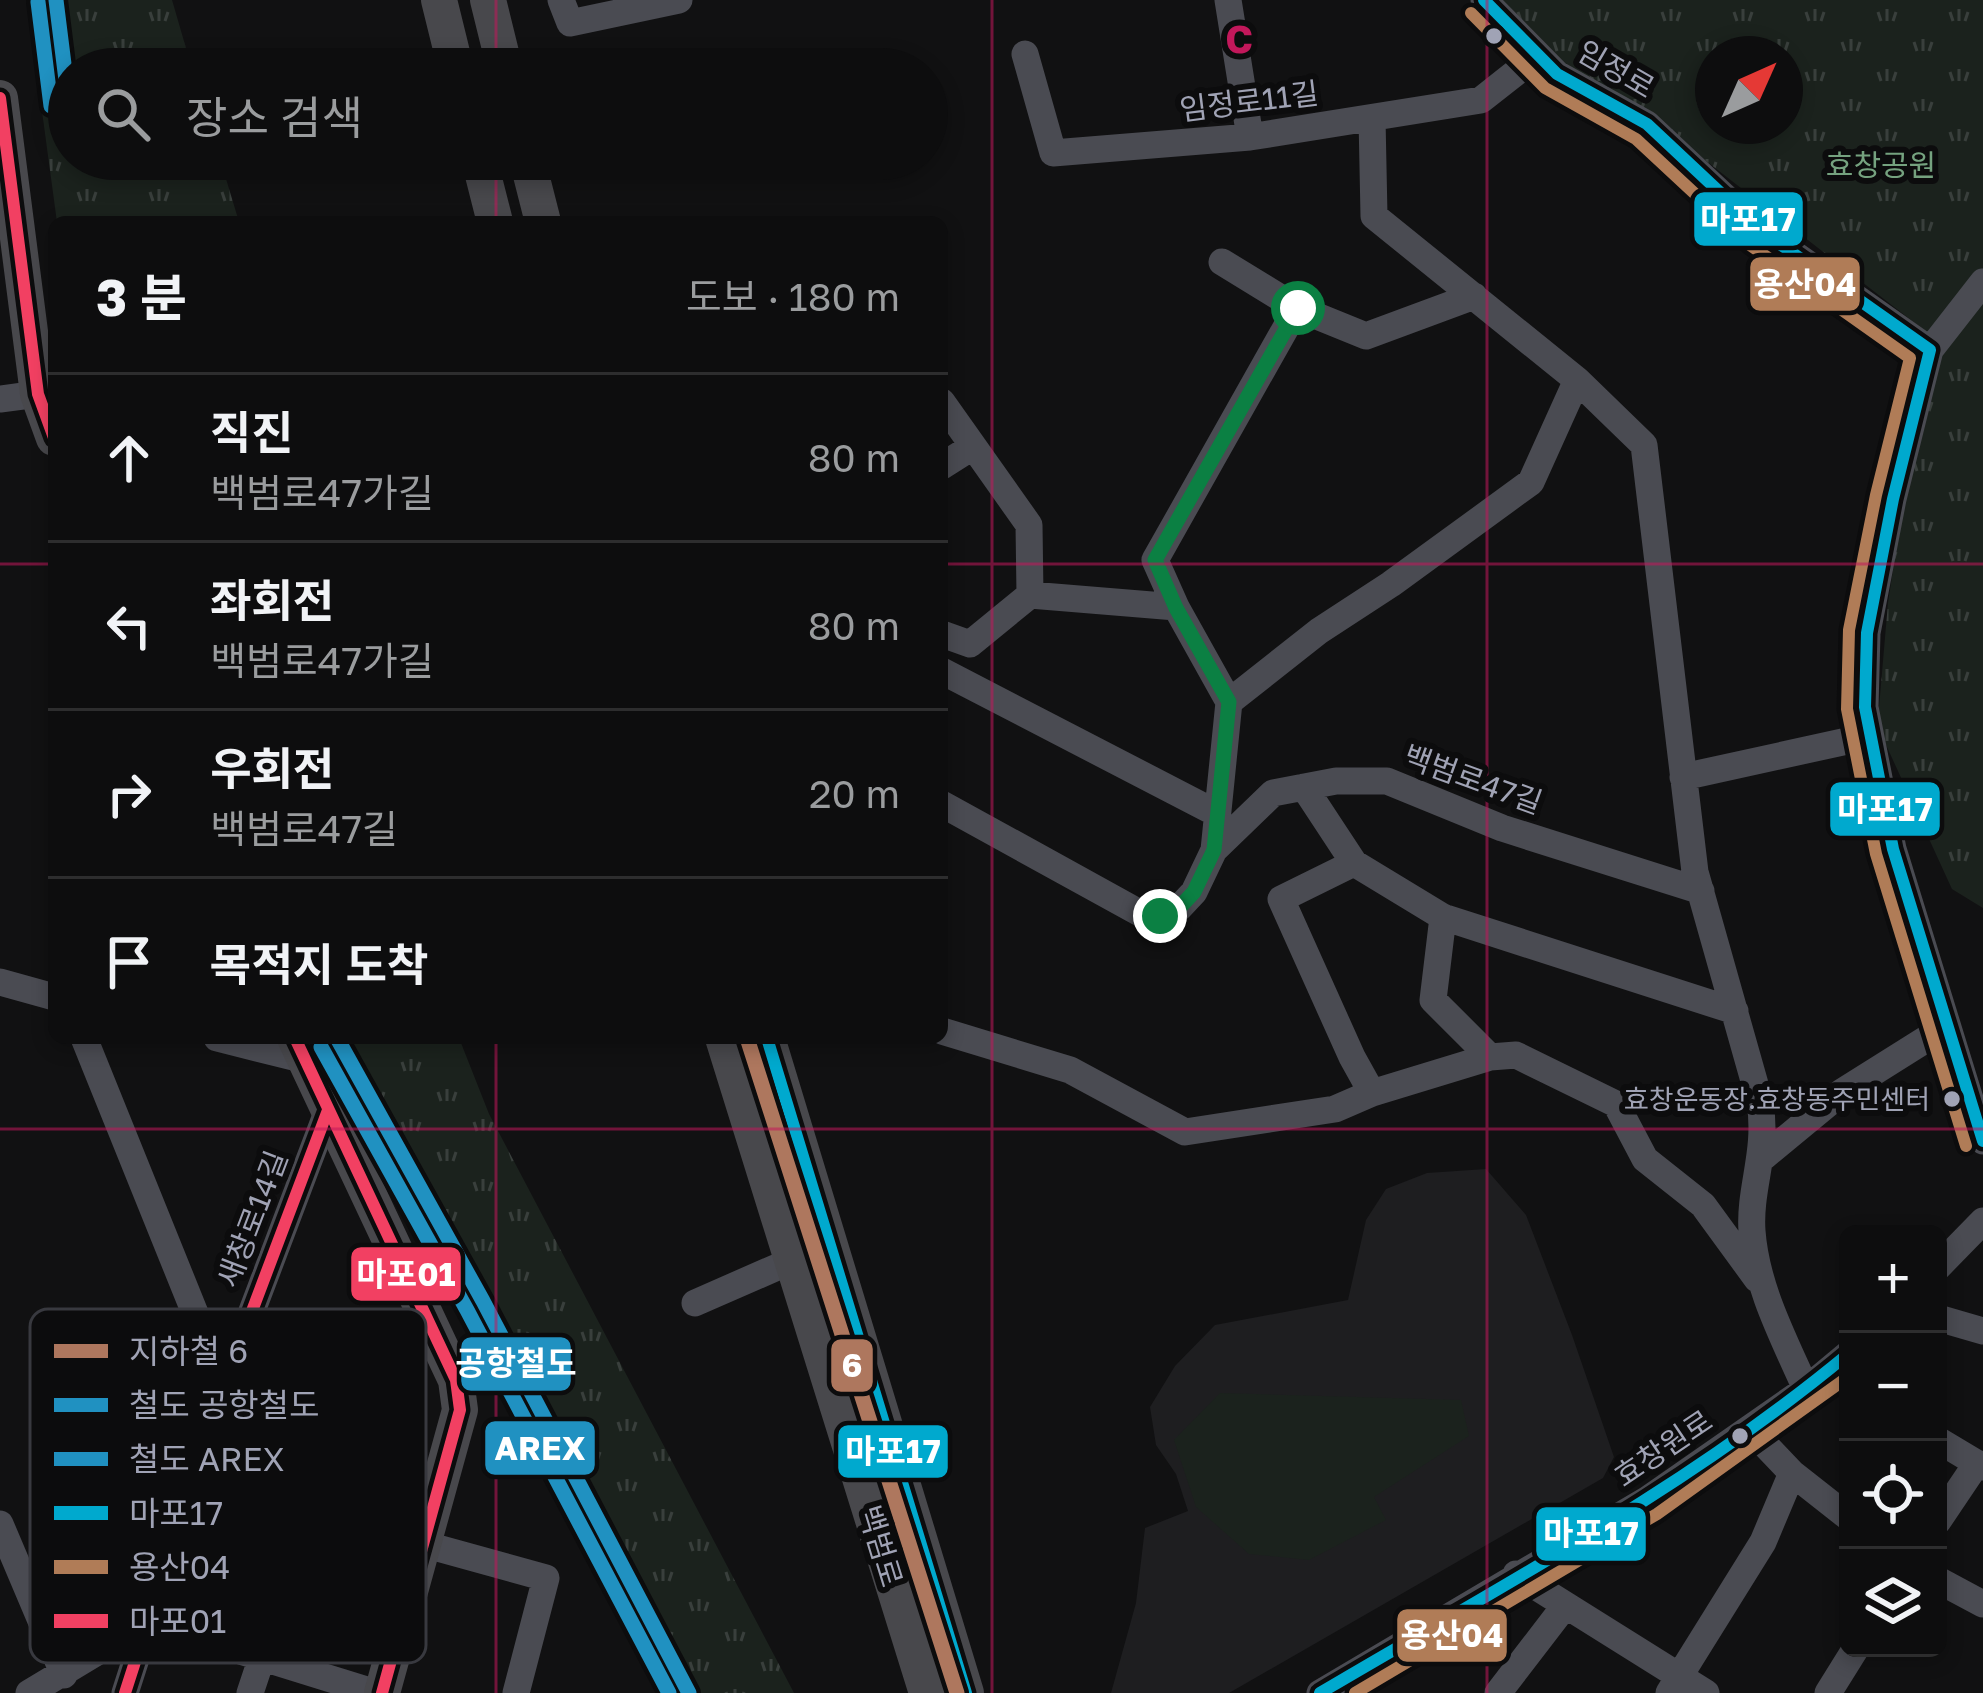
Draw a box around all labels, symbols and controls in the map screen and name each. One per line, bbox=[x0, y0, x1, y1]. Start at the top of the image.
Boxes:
text: C bbox=[1225, 15, 1253, 62]
unlabelled marker bbox=[1483, 25, 1505, 47]
street label: 임정로 bbox=[1571, 33, 1661, 105]
north arrow bbox=[1695, 36, 1803, 144]
search box bbox=[48, 48, 948, 180]
street label: 임정로11길 bbox=[1178, 75, 1320, 127]
icon: search bbox=[90, 81, 156, 147]
text: 장소 검색 bbox=[186, 90, 363, 144]
park label: 효창공원 bbox=[1826, 147, 1936, 183]
line badge: 마포17 bbox=[1692, 190, 1805, 248]
text: 마포17 bbox=[1700, 199, 1796, 238]
line badge: 용산04 bbox=[1748, 255, 1862, 313]
text: 용산04 bbox=[1754, 264, 1856, 303]
text: 3 분 bbox=[96, 266, 187, 327]
text: 도보 · 180 m bbox=[686, 273, 900, 320]
route start bbox=[1271, 281, 1325, 335]
text: 직진 bbox=[210, 405, 293, 459]
icon: ahead bbox=[96, 425, 162, 491]
text: 80 m bbox=[808, 434, 900, 481]
text: 백범로47가길 bbox=[210, 469, 434, 516]
text: 좌회전 bbox=[210, 573, 334, 627]
icon: left bbox=[96, 593, 162, 659]
text: 80 m bbox=[808, 602, 900, 649]
text: 백범로47가길 bbox=[210, 637, 434, 684]
street label: 백범로47길 bbox=[1399, 737, 1547, 821]
text: 우회전 bbox=[210, 741, 334, 795]
icon: right bbox=[96, 761, 162, 827]
text: 20 m bbox=[809, 770, 900, 817]
line badge: 마포17 bbox=[1828, 780, 1942, 838]
text: 마포17 bbox=[1837, 789, 1933, 828]
text: 백범로47길 bbox=[210, 805, 398, 852]
route end bbox=[1133, 889, 1187, 943]
icon: arrive bbox=[96, 929, 162, 995]
text: 목적지 도착 bbox=[210, 937, 428, 991]
place label: 효창운동장.효창동주민센터 bbox=[1624, 1083, 1930, 1115]
marker: 효창운동장.효창동주민센터 bbox=[1941, 1088, 1963, 1110]
street label: 새창로14길 bbox=[210, 1146, 294, 1292]
map controls bbox=[1839, 1225, 1947, 1657]
button: + bbox=[1839, 1225, 1947, 1333]
line badge: 마포01 bbox=[349, 1245, 463, 1303]
text: 마포01 bbox=[356, 1254, 456, 1293]
legend bbox=[30, 1309, 426, 1663]
text: 지하철 6 bbox=[129, 1331, 248, 1370]
button: − bbox=[1839, 1333, 1947, 1441]
line badge: 공항철도 bbox=[459, 1335, 573, 1393]
line badge: 6 bbox=[829, 1337, 875, 1394]
text: 공항철도 bbox=[455, 1343, 577, 1382]
text: 6 bbox=[842, 1345, 862, 1384]
text: 철도 공항철도 bbox=[129, 1385, 319, 1424]
street label: 효창원로 bbox=[1607, 1402, 1719, 1494]
line badge: AREX bbox=[483, 1419, 597, 1477]
line badge: 마포17 bbox=[836, 1423, 950, 1480]
unlabelled marker bbox=[1729, 1425, 1751, 1447]
text: AREX bbox=[495, 1428, 586, 1467]
text: 마포17 bbox=[845, 1431, 941, 1470]
text: 철도 AREX bbox=[129, 1439, 284, 1478]
button: locate bbox=[1839, 1441, 1947, 1549]
text: 마포17 bbox=[129, 1493, 223, 1532]
street label: 백범로 bbox=[852, 1501, 910, 1591]
line badge: 마포17 bbox=[1534, 1505, 1648, 1563]
text: 마포17 bbox=[1543, 1513, 1639, 1552]
text: 용산04 bbox=[129, 1547, 230, 1586]
button: layers bbox=[1839, 1549, 1947, 1657]
text: 마포01 bbox=[129, 1601, 226, 1640]
line badge: 용산04 bbox=[1395, 1607, 1509, 1664]
text: 용산04 bbox=[1401, 1615, 1503, 1654]

